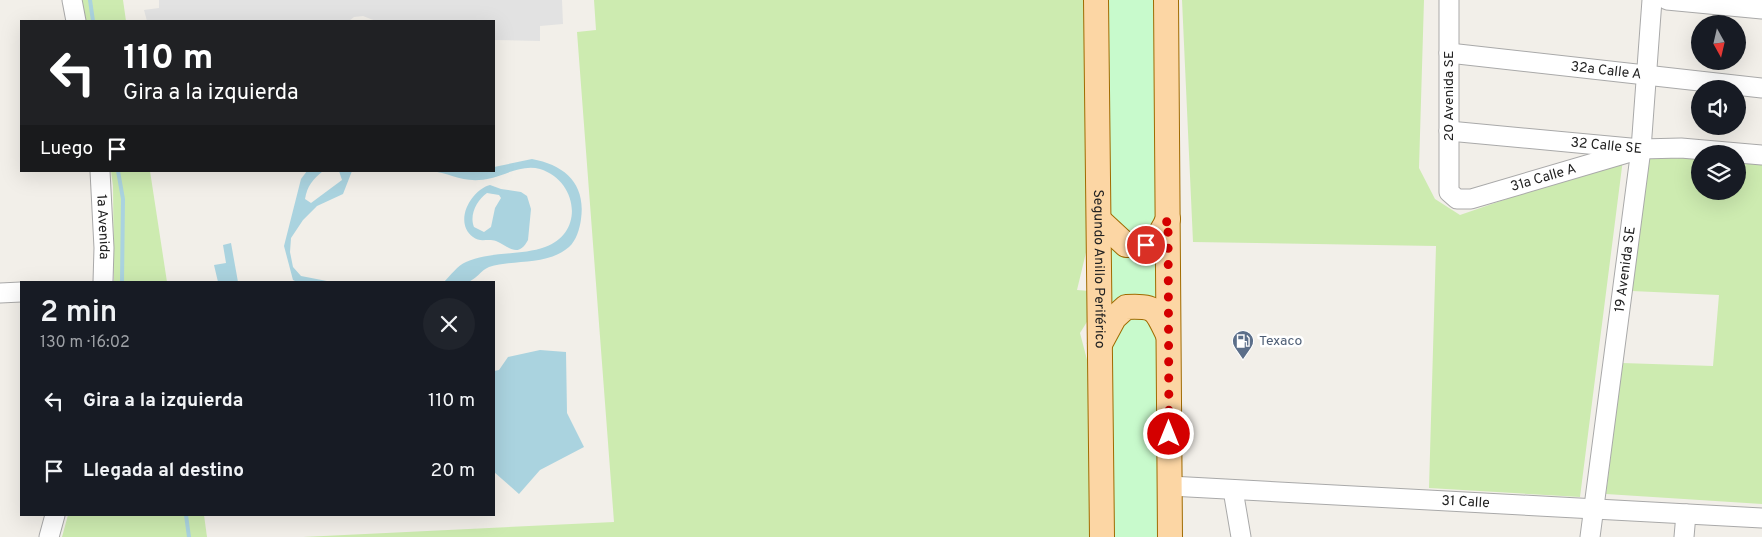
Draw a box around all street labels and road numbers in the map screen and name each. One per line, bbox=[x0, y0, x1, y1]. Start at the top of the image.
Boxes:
street label: 20 Avenida SE bbox=[1441, 51, 1458, 141]
street label: 32a Calle A bbox=[1570, 58, 1642, 83]
street label: 32 Calle SE bbox=[1570, 134, 1643, 158]
street label: 31a Calle A bbox=[1509, 160, 1578, 195]
street label: Segundo Anillo Periférico bbox=[1090, 189, 1108, 349]
street label: 1a Avenida bbox=[93, 194, 113, 260]
street label: 19 Avenida SE bbox=[1611, 225, 1639, 313]
street label: 31 Calle bbox=[1441, 492, 1490, 512]

